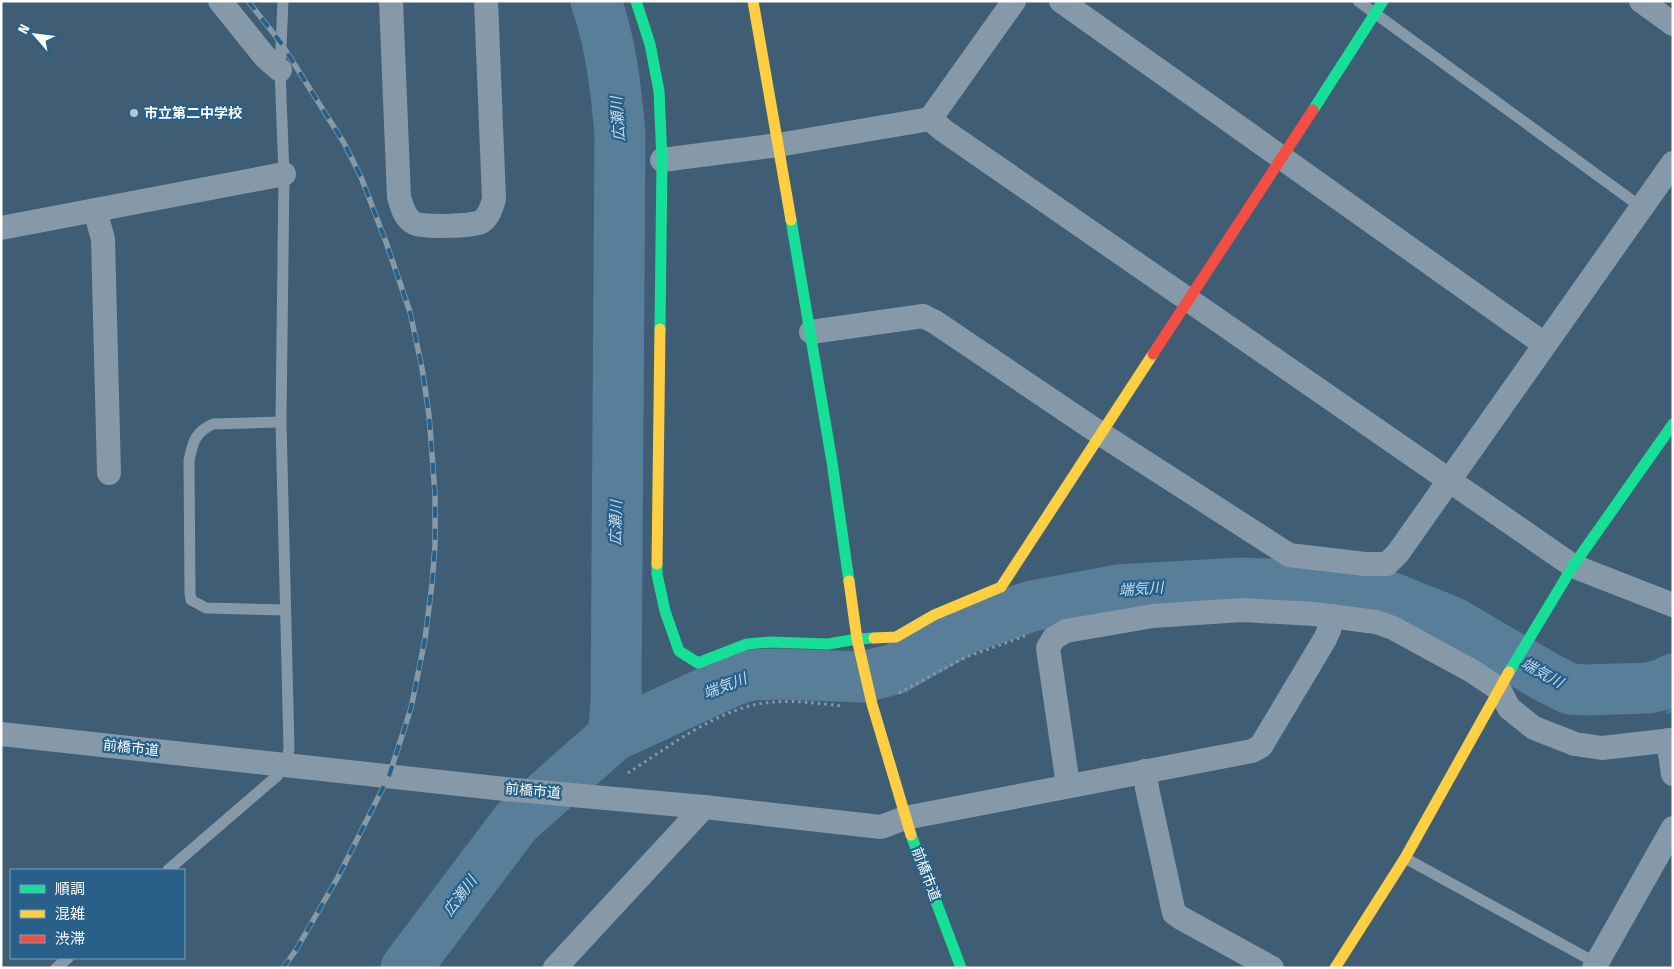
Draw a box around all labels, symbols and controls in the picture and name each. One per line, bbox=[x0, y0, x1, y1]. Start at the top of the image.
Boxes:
north arrow bbox=[10, 10, 60, 60]
text: N bbox=[14, 21, 33, 37]
water label: 広瀬川 bbox=[607, 94, 629, 142]
place label: 市立第二中学校 bbox=[144, 105, 242, 122]
marker: 市立第二中学校 bbox=[128, 107, 140, 119]
water label: 広瀬川 bbox=[607, 498, 625, 546]
water label: 端気川 bbox=[1118, 578, 1166, 600]
water label: 端気川 bbox=[1518, 654, 1568, 693]
water label: 端気川 bbox=[701, 669, 751, 702]
street label: 前橋市道 bbox=[102, 737, 160, 759]
street label: 前橋市道 bbox=[504, 780, 562, 802]
street label: 前橋市道 bbox=[908, 845, 944, 903]
legend bbox=[10, 869, 185, 959]
water label: 広瀬川 bbox=[439, 871, 482, 919]
text: 順調 bbox=[55, 880, 85, 898]
text: 混雑 bbox=[55, 905, 85, 923]
text: 渋滞 bbox=[55, 930, 85, 948]

